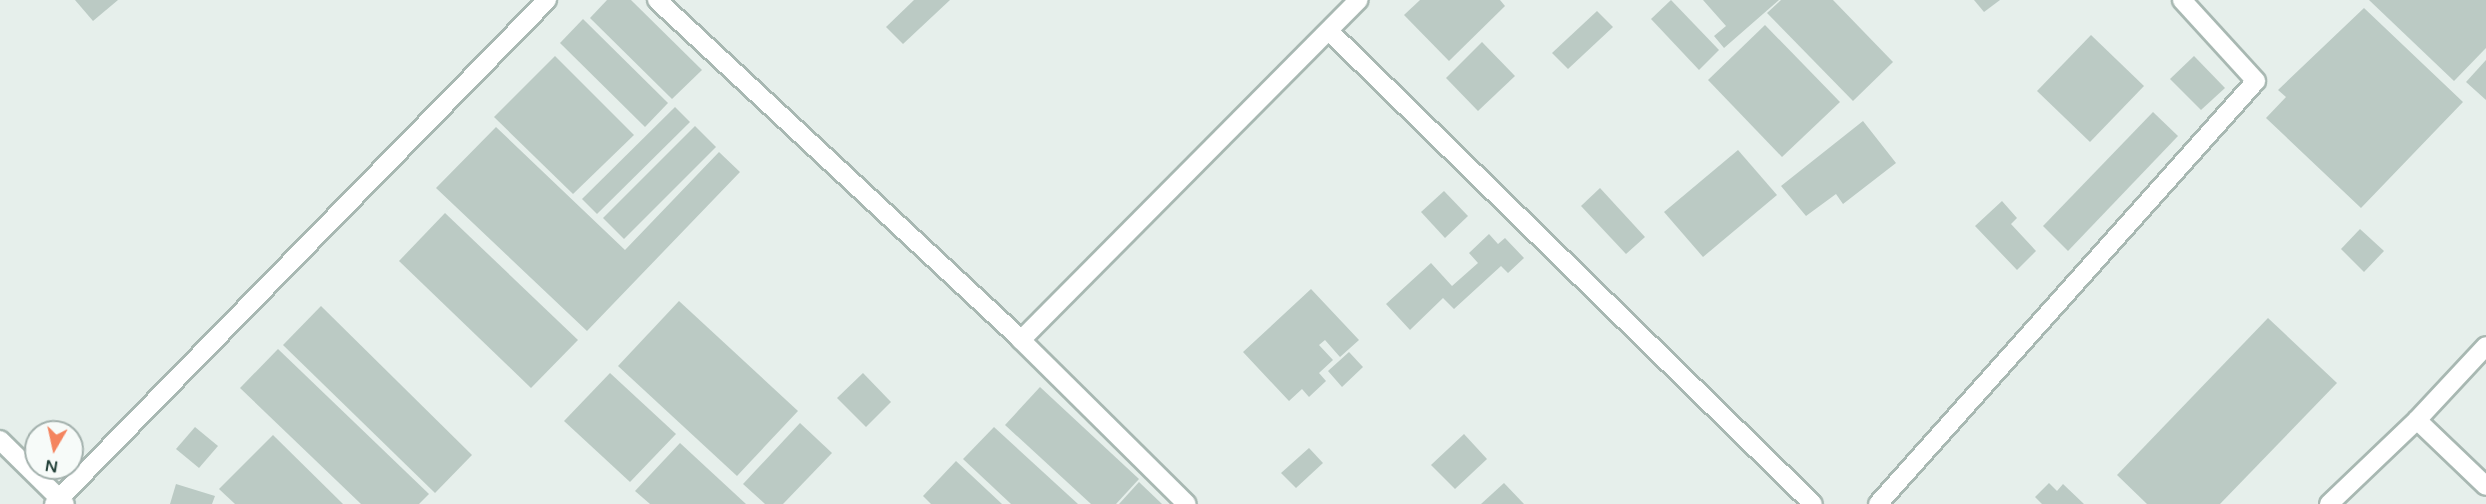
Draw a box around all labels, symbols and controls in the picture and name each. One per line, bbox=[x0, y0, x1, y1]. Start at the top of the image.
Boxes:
north arrow bbox=[24, 420, 84, 480]
text: N bbox=[44, 455, 59, 477]

